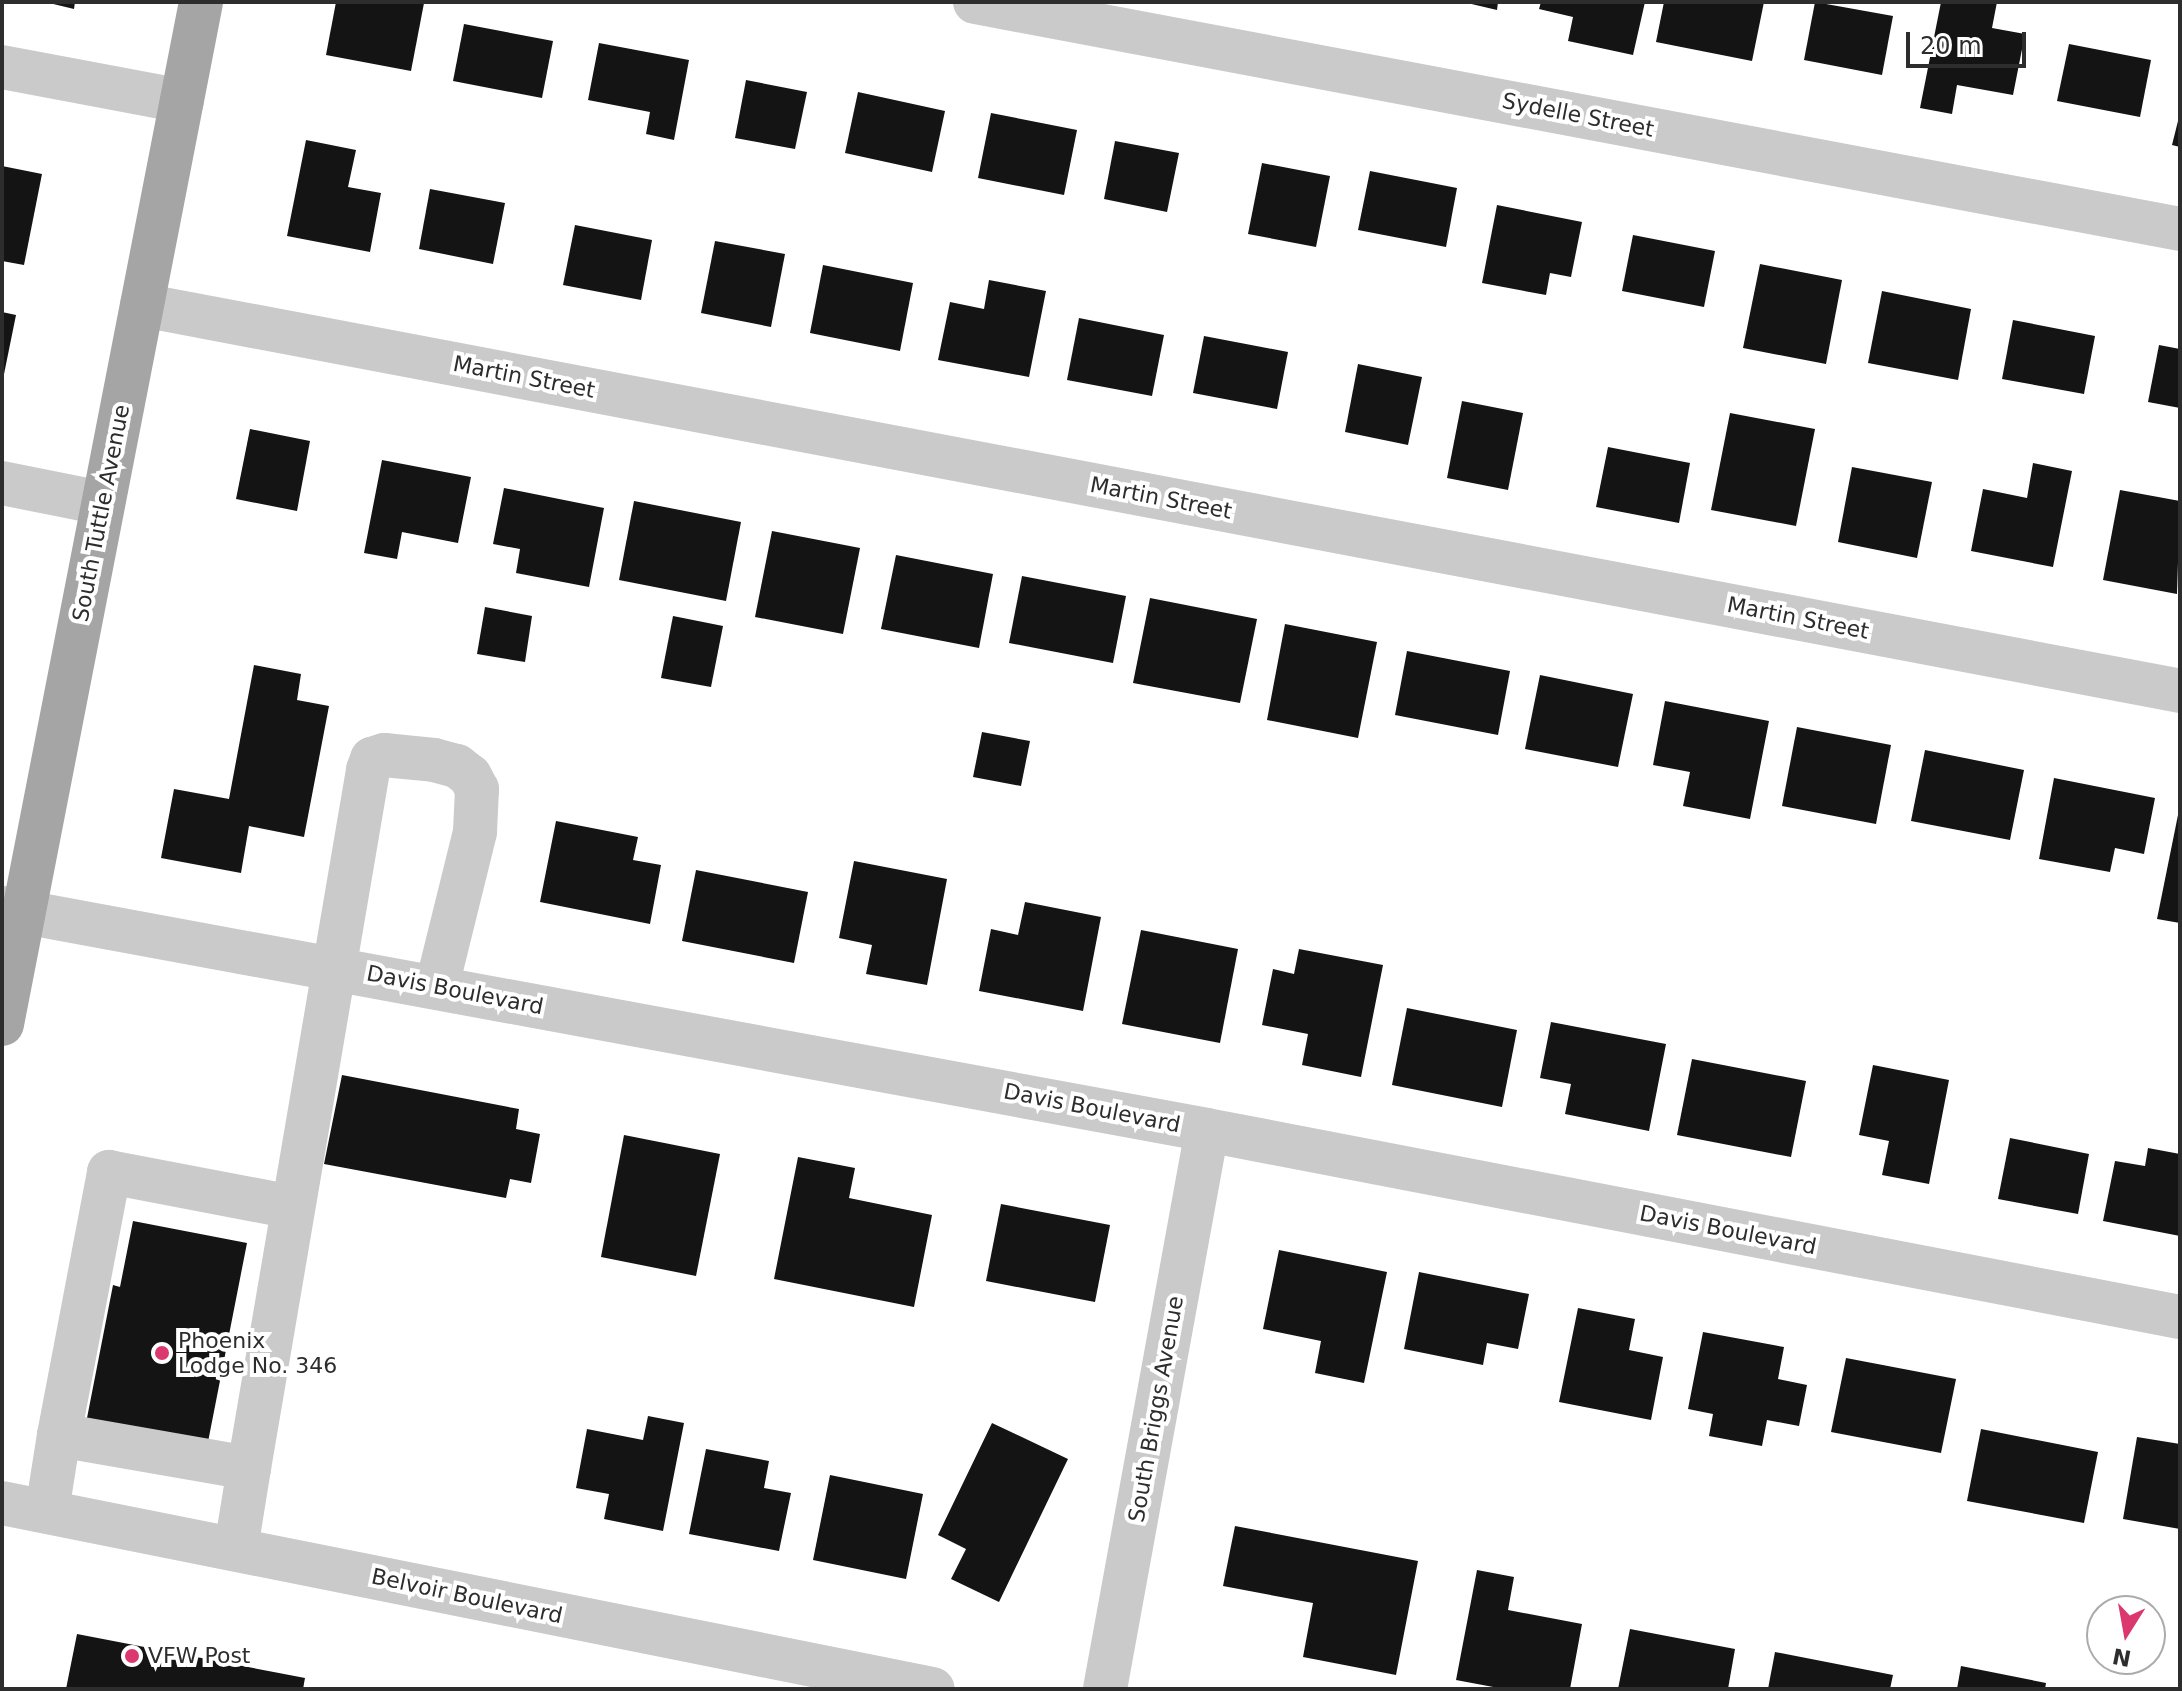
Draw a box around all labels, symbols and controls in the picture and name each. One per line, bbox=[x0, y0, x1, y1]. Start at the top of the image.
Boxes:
scale bar bbox=[1910, 16, 2030, 66]
text: 20 m bbox=[1920, 32, 1982, 60]
street label: Sydelle Street bbox=[1500, 87, 1656, 143]
street label: Martin Street bbox=[451, 350, 597, 404]
street label: South Tuttle Avenue bbox=[67, 402, 135, 624]
street label: Martin Street bbox=[1088, 471, 1234, 525]
street label: Martin Street bbox=[1725, 591, 1871, 645]
street label: Davis Boulevard bbox=[364, 960, 546, 1020]
street label: Davis Boulevard bbox=[1001, 1078, 1183, 1138]
street label: Davis Boulevard bbox=[1637, 1200, 1819, 1260]
street label: South Briggs Avenue bbox=[1123, 1294, 1189, 1524]
place label: Phoenix Lodge No. 346 bbox=[178, 1327, 337, 1378]
marker: Phoenix Lodge No. 346 bbox=[153, 1344, 171, 1362]
street label: Belvoir Boulevard bbox=[369, 1563, 565, 1629]
north arrow bbox=[2086, 1595, 2166, 1675]
place label: VFW Post bbox=[148, 1643, 250, 1669]
text: N bbox=[2110, 1643, 2133, 1671]
marker: VFW Post bbox=[123, 1647, 141, 1665]

